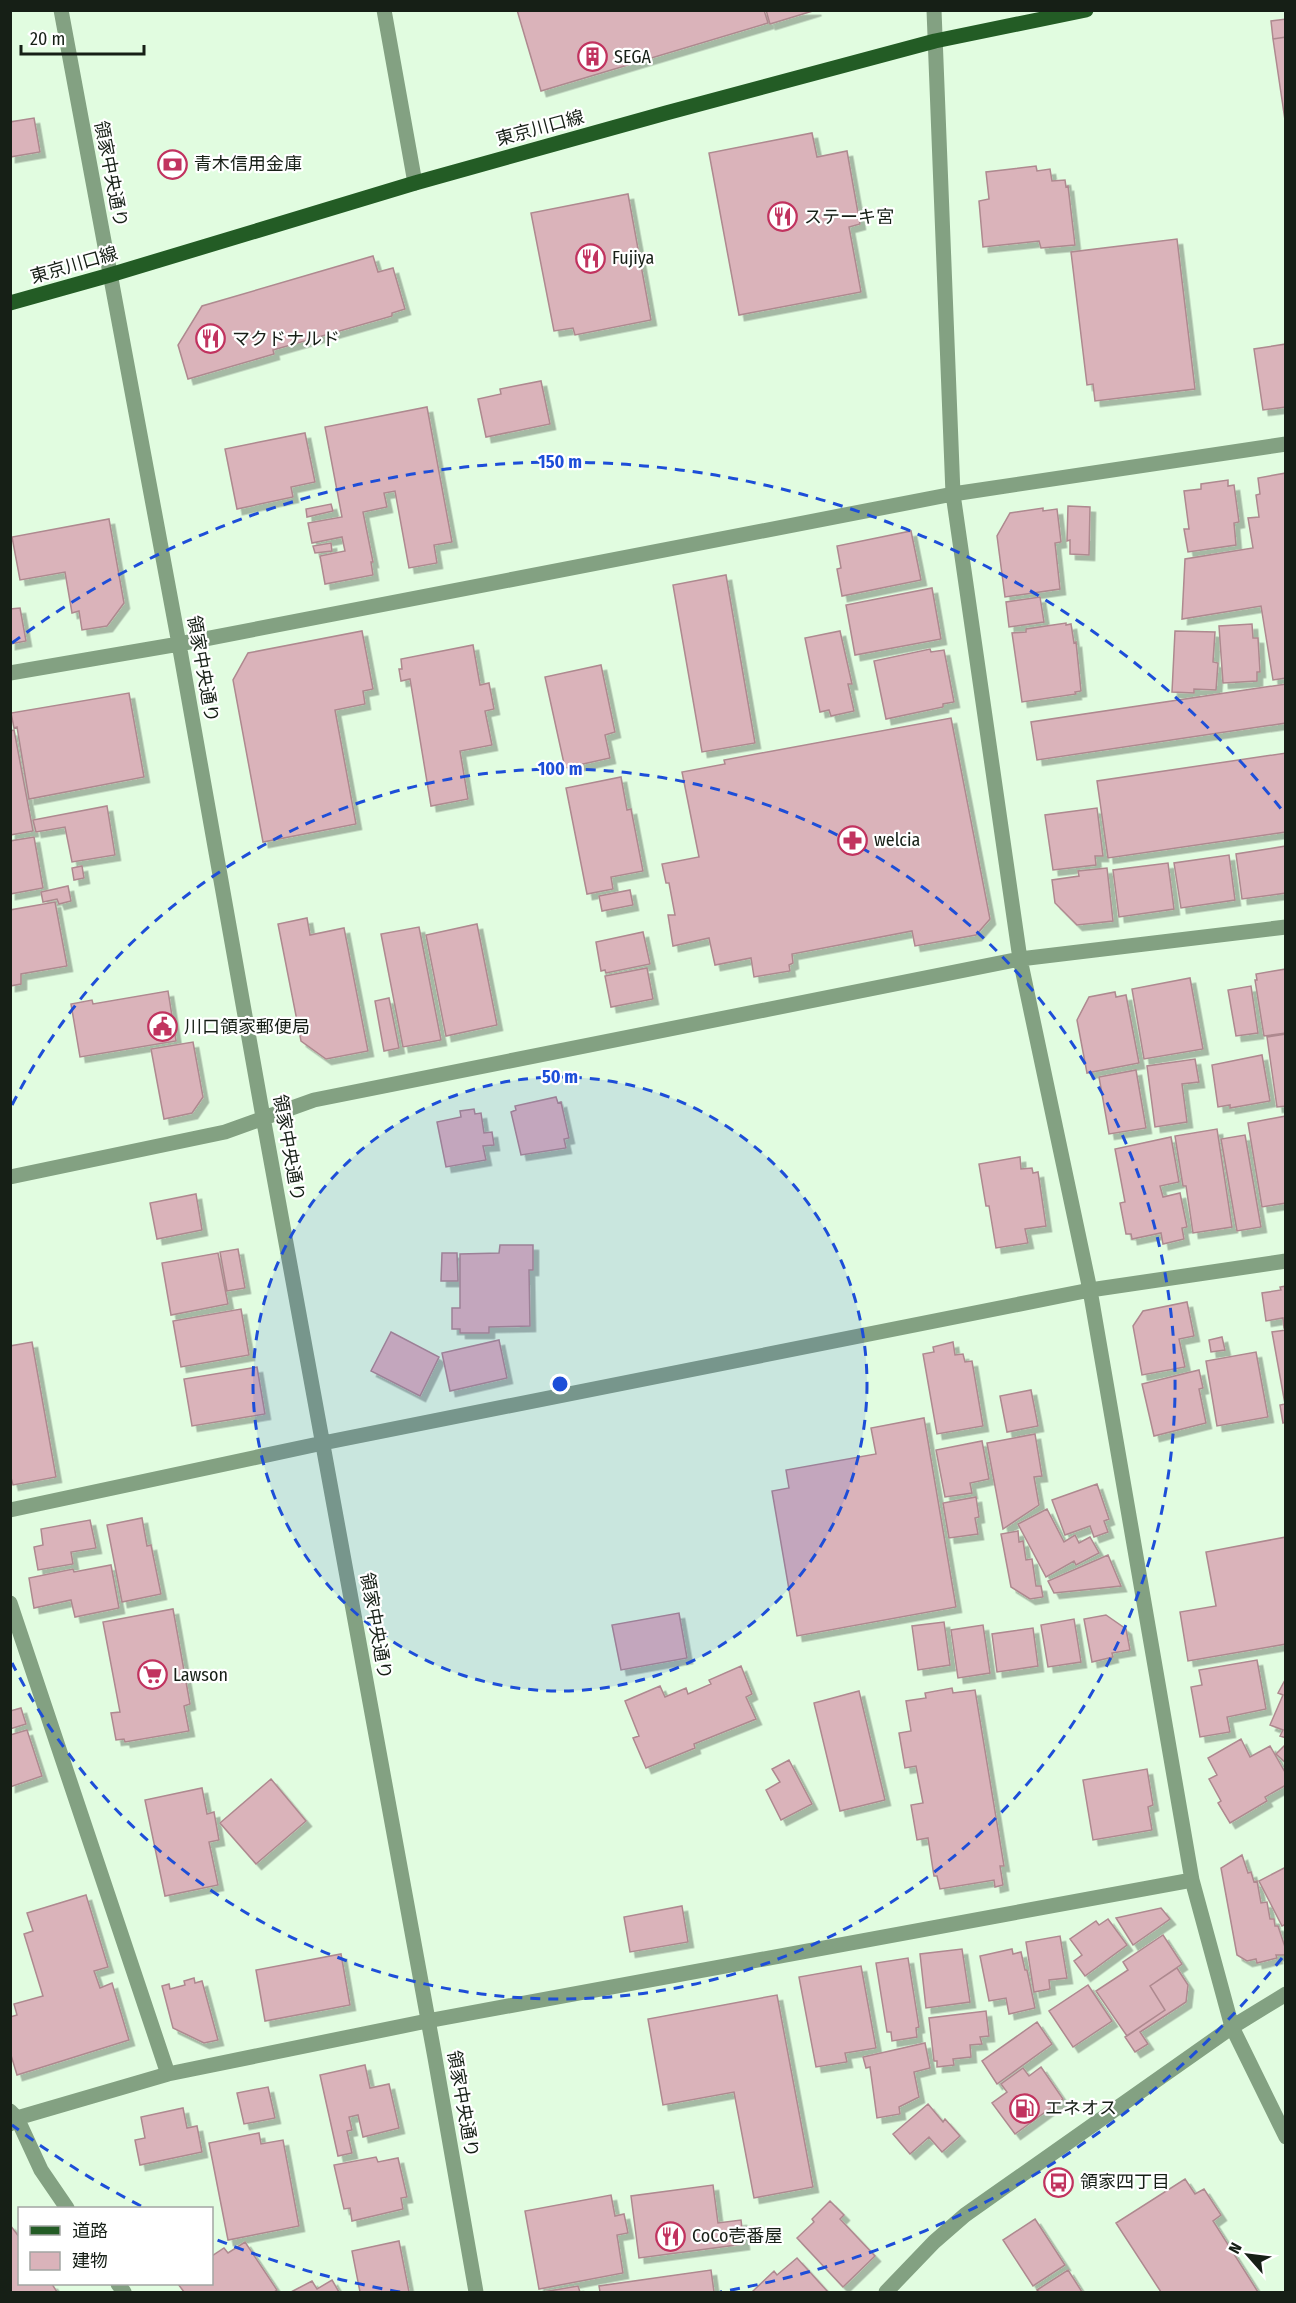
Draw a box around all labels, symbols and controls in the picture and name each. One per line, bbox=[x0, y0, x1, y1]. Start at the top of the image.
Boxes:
scale bar bbox=[21, 18, 144, 56]
text: 20 m bbox=[30, 28, 65, 50]
building icon: SEGA bbox=[577, 41, 609, 73]
place label: SEGA bbox=[614, 46, 651, 68]
street label: 東京川口線 bbox=[494, 106, 586, 150]
street label: 領家中央通り bbox=[90, 119, 132, 229]
bank icon: 青木信用金庫 bbox=[157, 148, 189, 180]
place label: 青木信用金庫 bbox=[194, 153, 302, 175]
restaurant icon: ステーキ宮 bbox=[767, 201, 799, 233]
place label: ステーキ宮 bbox=[804, 206, 894, 228]
street label: 東京川口線 bbox=[28, 242, 120, 288]
restaurant icon: Fujiya bbox=[575, 242, 607, 274]
place label: Fujiya bbox=[612, 247, 654, 269]
restaurant icon: マクドナルド bbox=[195, 323, 227, 355]
place label: マクドナルド bbox=[232, 328, 340, 350]
text: 150 m bbox=[538, 451, 582, 473]
street label: 領家中央通り bbox=[183, 614, 223, 724]
text: 100 m bbox=[538, 758, 582, 780]
pharmacy icon: welcia bbox=[837, 824, 869, 856]
place label: welcia bbox=[874, 829, 921, 851]
public building icon: 川口領家郵便局 bbox=[147, 1011, 179, 1043]
place label: 川口領家郵便局 bbox=[184, 1016, 310, 1038]
text: 50 m bbox=[542, 1066, 578, 1088]
street label: 領家中央通り bbox=[269, 1093, 309, 1203]
centre of rings bbox=[550, 1374, 570, 1394]
street label: 領家中央通り bbox=[356, 1571, 396, 1681]
supermarket icon: Lawson bbox=[136, 1659, 168, 1691]
place label: Lawson bbox=[173, 1664, 228, 1686]
street label: 領家中央通り bbox=[443, 2049, 483, 2159]
fuel station icon: エネオス bbox=[1008, 2092, 1040, 2124]
place label: エネオス bbox=[1045, 2097, 1117, 2119]
bus stop icon: 領家四丁目 bbox=[1043, 2166, 1075, 2198]
place label: 領家四丁目 bbox=[1080, 2171, 1170, 2193]
legend bbox=[18, 2207, 213, 2285]
text: 道路 bbox=[72, 2220, 108, 2242]
restaurant icon: CoCo壱番屋 bbox=[655, 2220, 687, 2252]
place label: CoCo壱番屋 bbox=[692, 2225, 783, 2247]
north arrow bbox=[1218, 2225, 1278, 2285]
text: N bbox=[1225, 2239, 1246, 2257]
text: 建物 bbox=[72, 2250, 108, 2272]

